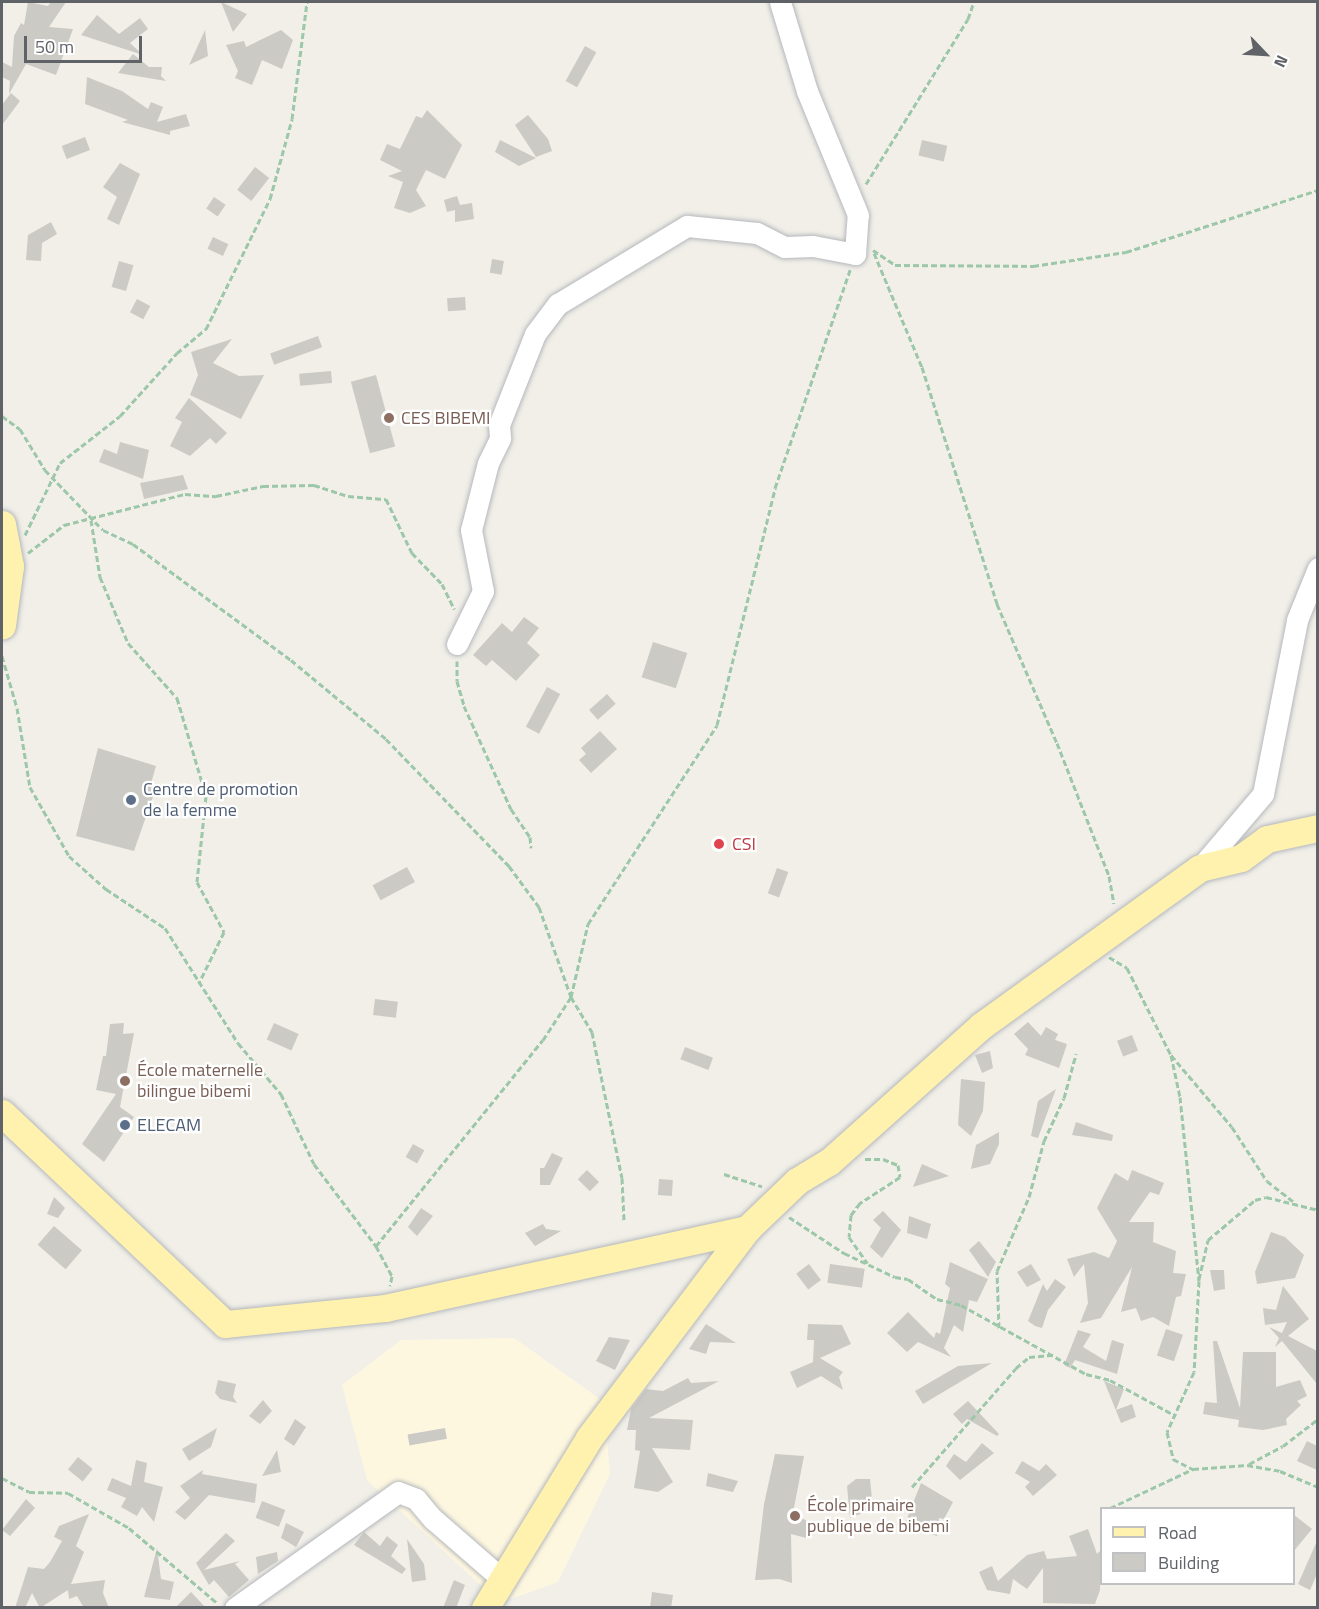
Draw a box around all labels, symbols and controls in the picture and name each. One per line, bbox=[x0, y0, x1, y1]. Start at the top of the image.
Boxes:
scale bar bbox=[27, 24, 146, 62]
north arrow bbox=[1235, 24, 1295, 84]
text: 50 m bbox=[35, 33, 74, 60]
text: N bbox=[1268, 52, 1295, 72]
place label: CES BIBEMI bbox=[401, 407, 491, 429]
marker: CES BIBEMI bbox=[382, 411, 396, 425]
place label: Centre de promotion de la femme bbox=[143, 779, 298, 822]
marker: Centre de promotion de la femme bbox=[124, 793, 138, 807]
place label: CSI bbox=[732, 833, 756, 855]
marker: CSI bbox=[710, 835, 728, 853]
place label: École maternelle bilingue bibemi bbox=[137, 1060, 263, 1102]
marker: École maternelle bilingue bibemi bbox=[118, 1074, 132, 1088]
place label: ELECAM bbox=[137, 1114, 201, 1136]
marker: ELECAM bbox=[118, 1118, 132, 1132]
place label: École primaire publique de bibemi bbox=[807, 1495, 949, 1538]
legend bbox=[1100, 1507, 1295, 1585]
marker: École primaire publique de bibemi bbox=[788, 1509, 802, 1523]
text: Road bbox=[1158, 1519, 1197, 1546]
text: Building bbox=[1158, 1549, 1219, 1576]

